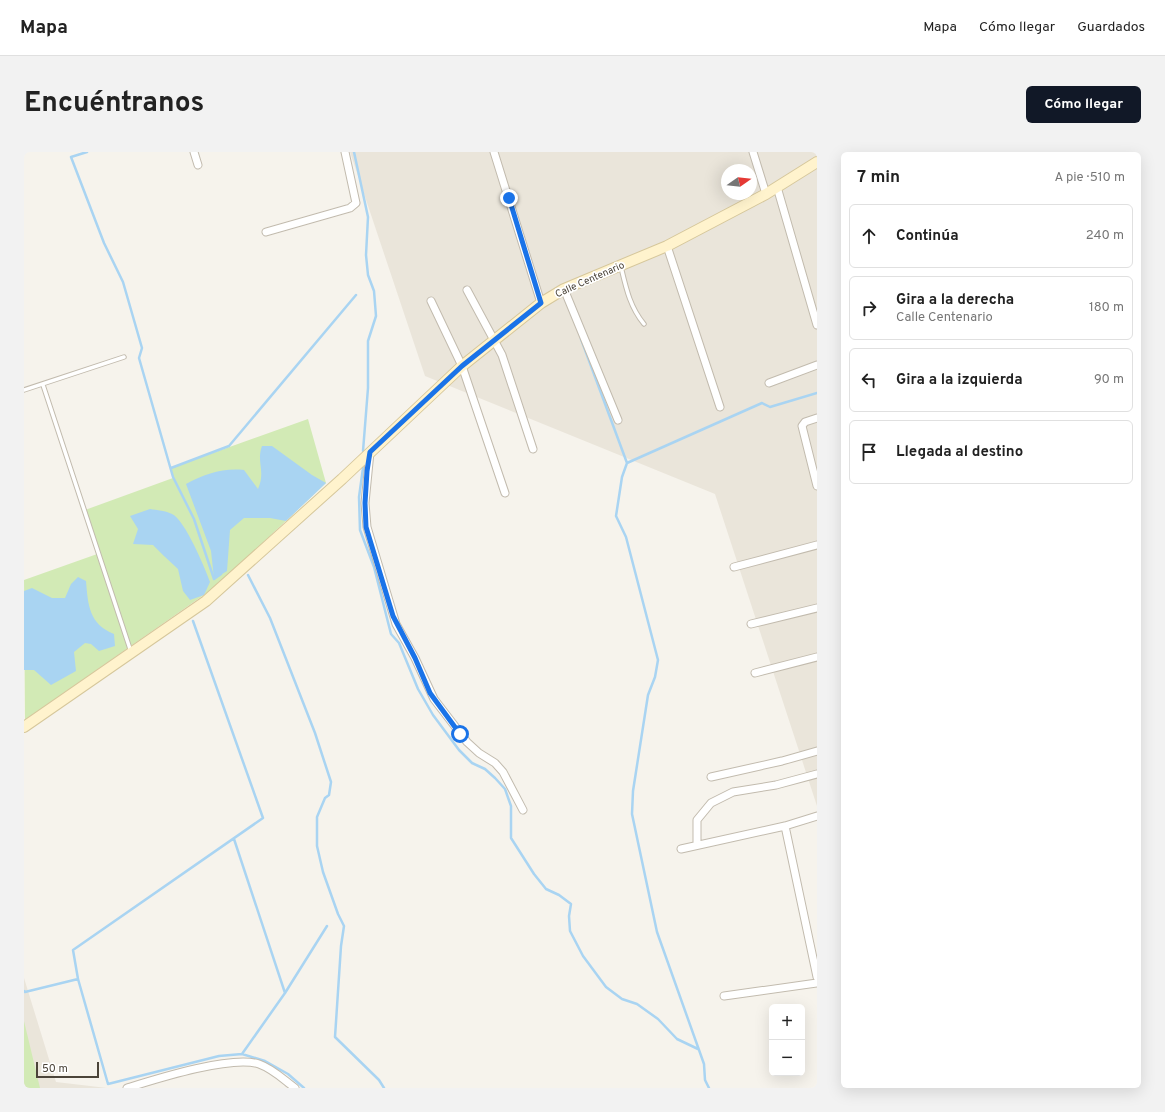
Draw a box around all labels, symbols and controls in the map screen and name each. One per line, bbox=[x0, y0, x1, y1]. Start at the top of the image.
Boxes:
text: Mapa bbox=[20, 16, 68, 40]
text: Mapa bbox=[923, 19, 957, 36]
text: Cómo llegar bbox=[979, 19, 1055, 36]
text: Guardados bbox=[1077, 19, 1145, 36]
text: Encuéntranos bbox=[24, 86, 204, 122]
button: Cómo llegar bbox=[1026, 86, 1141, 123]
north arrow bbox=[721, 164, 757, 200]
text: 7 min bbox=[857, 167, 900, 189]
text: A pie · 510 m bbox=[1055, 170, 1125, 186]
route end bbox=[500, 189, 518, 207]
icon: ahead bbox=[858, 225, 880, 247]
text: Continúa bbox=[896, 227, 958, 246]
text: 240 m bbox=[1086, 228, 1124, 244]
street label: Calle Centenario bbox=[553, 259, 627, 301]
text: Gira a la derecha bbox=[896, 291, 1014, 310]
icon: right bbox=[858, 297, 880, 319]
text: 180 m bbox=[1089, 300, 1124, 316]
text: Calle Centenario bbox=[896, 310, 993, 326]
icon: left bbox=[858, 369, 880, 391]
text: Gira a la izquierda bbox=[896, 371, 1023, 390]
text: 90 m bbox=[1094, 372, 1124, 388]
icon: arrive bbox=[858, 441, 880, 463]
text: Llegada al destino bbox=[896, 443, 1023, 462]
route start bbox=[451, 725, 469, 743]
map controls bbox=[769, 1004, 805, 1076]
button: + bbox=[769, 1004, 805, 1040]
button: − bbox=[769, 1040, 805, 1076]
scale bar bbox=[36, 1060, 99, 1079]
text: 50 m bbox=[42, 1062, 68, 1076]

